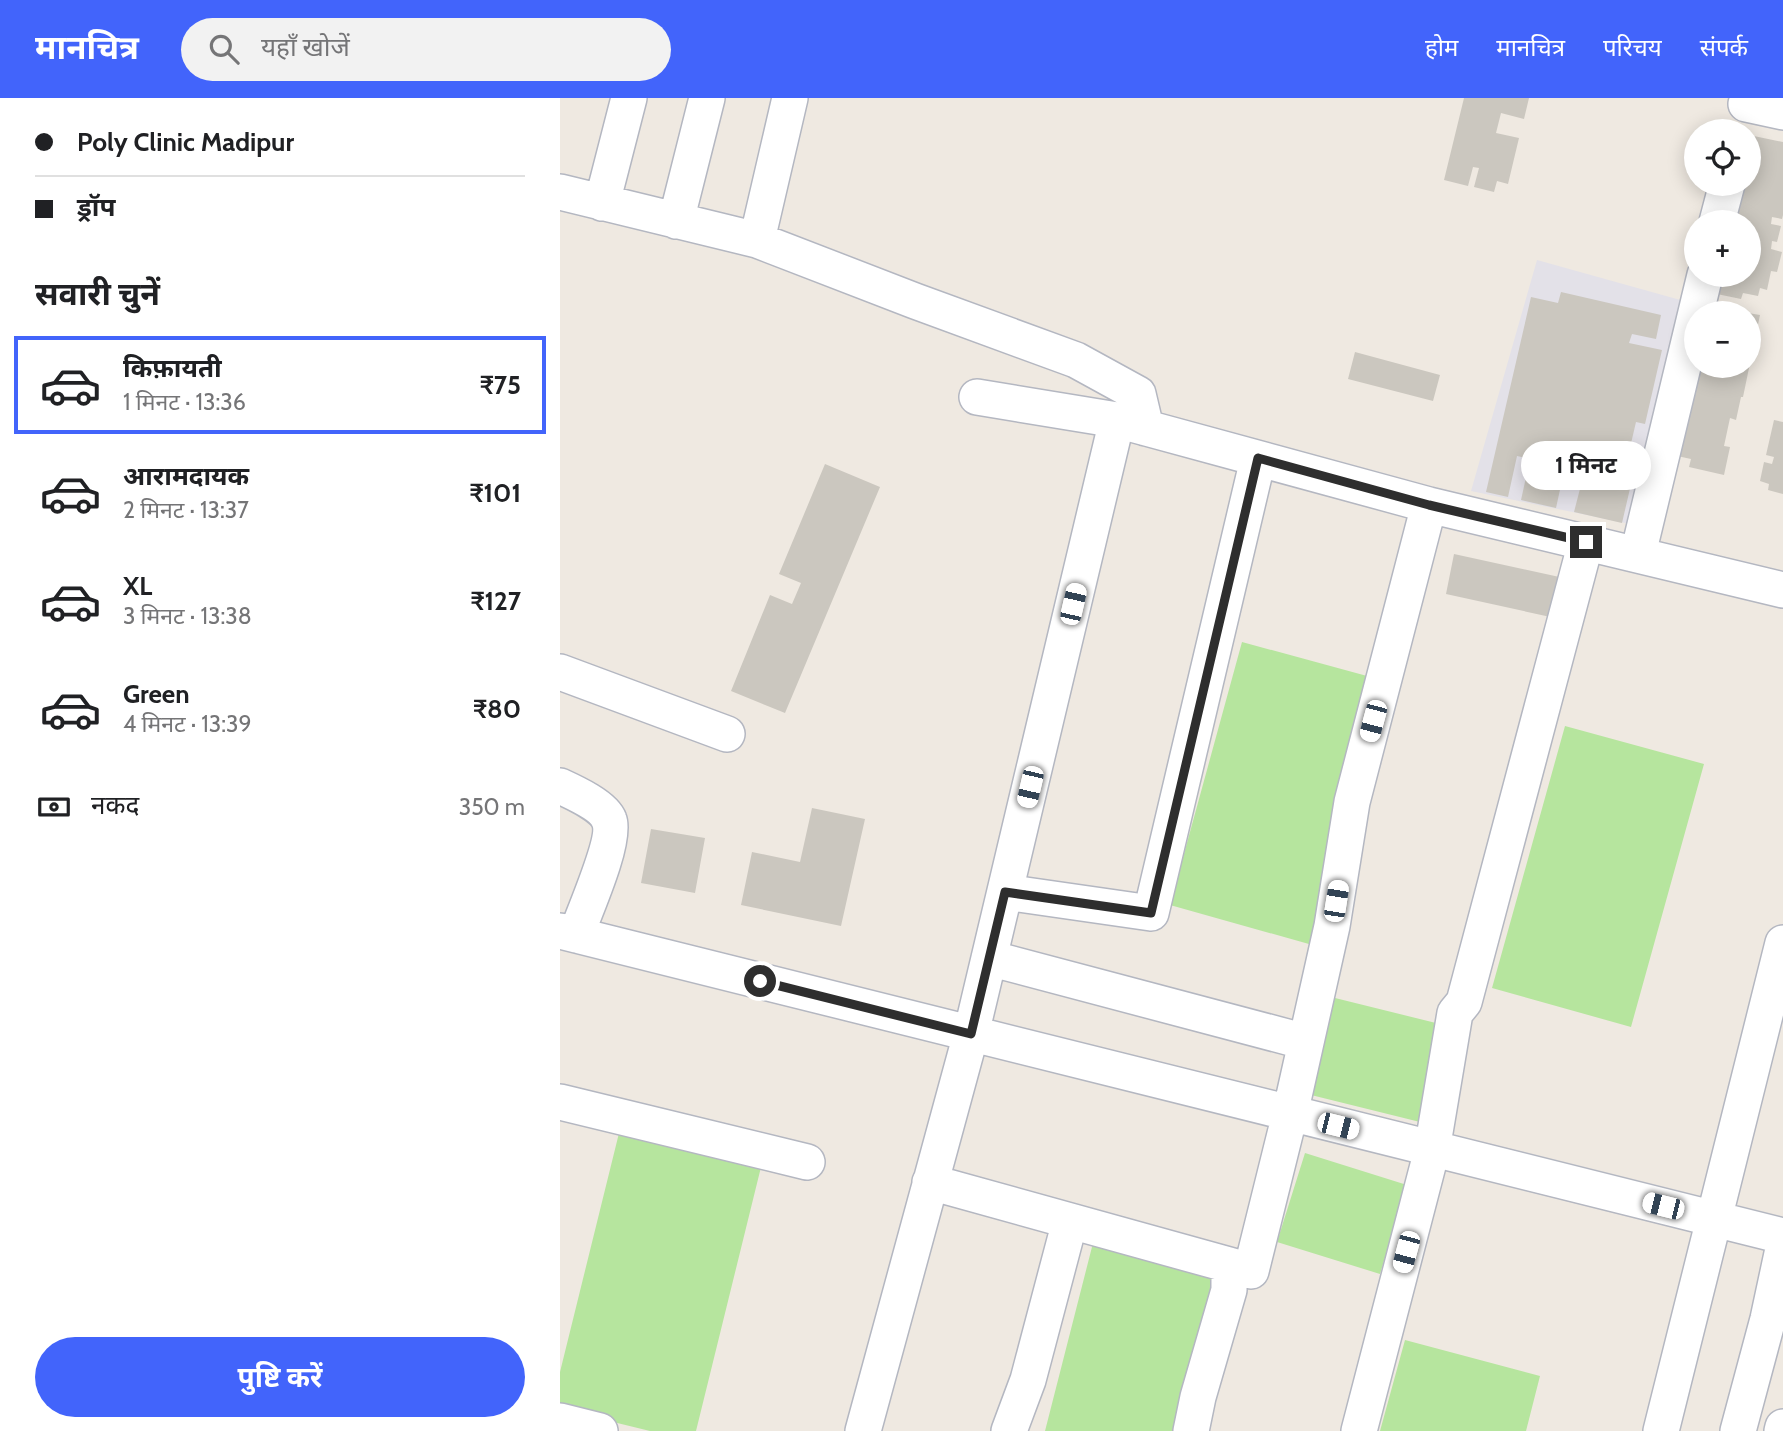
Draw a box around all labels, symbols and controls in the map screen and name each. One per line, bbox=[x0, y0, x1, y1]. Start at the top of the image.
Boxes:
search box bbox=[181, 18, 671, 81]
text: मानचित्र bbox=[35, 27, 139, 67]
icon: search bbox=[205, 30, 243, 68]
text: यहाँ खोजें bbox=[261, 31, 350, 63]
text: होम bbox=[1425, 33, 1458, 62]
text: मानचित्र bbox=[1496, 33, 1565, 62]
text: परिचय bbox=[1603, 33, 1662, 62]
text: संपर्क bbox=[1700, 33, 1748, 62]
map controls bbox=[1684, 119, 1761, 378]
button: locate bbox=[1684, 119, 1761, 196]
text: Poly Clinic Madipur bbox=[77, 126, 294, 158]
text: ड्रॉप bbox=[77, 191, 115, 223]
button: + bbox=[1684, 210, 1761, 287]
text: सवारी चुनें bbox=[35, 274, 160, 313]
button: − bbox=[1684, 301, 1761, 378]
text: किफ़ायती bbox=[123, 352, 222, 384]
icon: car bbox=[39, 354, 102, 417]
text: ₹75 bbox=[480, 369, 521, 401]
text: 1 मिनट · 13:36 bbox=[123, 388, 246, 416]
callout: 1 मिनट bbox=[1521, 440, 1651, 490]
text: 1 मिनट bbox=[1555, 451, 1617, 479]
text: आरामदायक bbox=[123, 460, 249, 492]
icon: car bbox=[39, 462, 102, 525]
text: ₹101 bbox=[469, 477, 521, 509]
text: 2 मिनट · 13:37 bbox=[123, 496, 249, 524]
route end bbox=[1570, 526, 1602, 558]
icon: car bbox=[39, 570, 102, 633]
text: XL bbox=[123, 570, 152, 602]
car bbox=[1059, 581, 1088, 627]
text: ₹127 bbox=[470, 585, 521, 617]
text: 3 मिनट · 13:38 bbox=[123, 602, 252, 630]
icon: car bbox=[39, 678, 102, 741]
text: Green bbox=[123, 678, 190, 710]
text: ₹80 bbox=[473, 693, 521, 725]
car bbox=[1358, 698, 1389, 744]
text: 4 मिनट · 13:39 bbox=[123, 710, 252, 738]
car bbox=[1016, 764, 1045, 810]
icon: cash bbox=[35, 788, 73, 826]
text: नकद bbox=[91, 789, 139, 821]
text: 350 m bbox=[459, 793, 525, 821]
car bbox=[1323, 879, 1350, 923]
route start bbox=[744, 965, 776, 997]
car bbox=[1316, 1111, 1361, 1141]
car bbox=[1641, 1191, 1686, 1221]
car bbox=[1391, 1229, 1422, 1275]
button: पुष्टि करें bbox=[35, 1337, 525, 1417]

